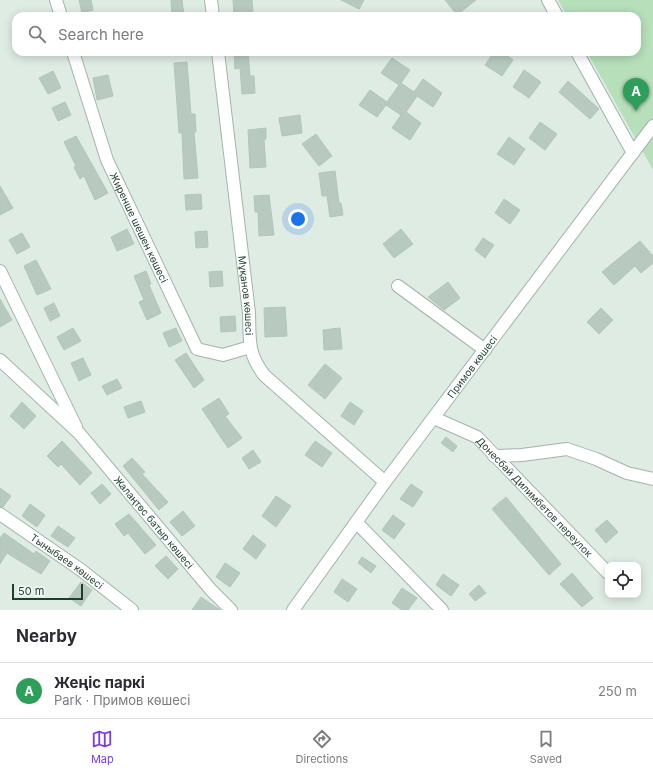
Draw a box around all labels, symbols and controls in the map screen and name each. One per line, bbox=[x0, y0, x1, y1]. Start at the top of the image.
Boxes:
search box bbox=[12, 12, 641, 56]
icon: search bbox=[26, 23, 48, 45]
text: Search here bbox=[58, 25, 144, 44]
pin: A bbox=[623, 78, 649, 111]
street label: Жиренше шешен көшесі bbox=[108, 170, 170, 285]
your location bbox=[288, 209, 308, 229]
street label: Мұқанов көшесі bbox=[236, 255, 256, 335]
street label: Примов көшесі bbox=[444, 333, 499, 400]
street label: Донесбай Дилимбетов переулок bbox=[474, 434, 596, 560]
street label: Жалаңтөс батыр көшесі bbox=[112, 473, 196, 571]
street label: Тыныбаев көшесі bbox=[28, 531, 106, 591]
map controls bbox=[605, 562, 641, 598]
button: locate bbox=[605, 562, 641, 598]
scale bar bbox=[12, 582, 83, 601]
text: 50 m bbox=[18, 584, 44, 598]
text: Nearby bbox=[16, 626, 77, 646]
text: Жеңіс паркі bbox=[54, 673, 145, 692]
text: A bbox=[24, 683, 34, 699]
text: 250 m bbox=[598, 683, 637, 699]
text: Park · Примов көшесі bbox=[54, 692, 190, 708]
tab: Map bbox=[91, 728, 114, 766]
tab: Directions bbox=[296, 728, 348, 766]
tab: Saved bbox=[530, 728, 562, 766]

